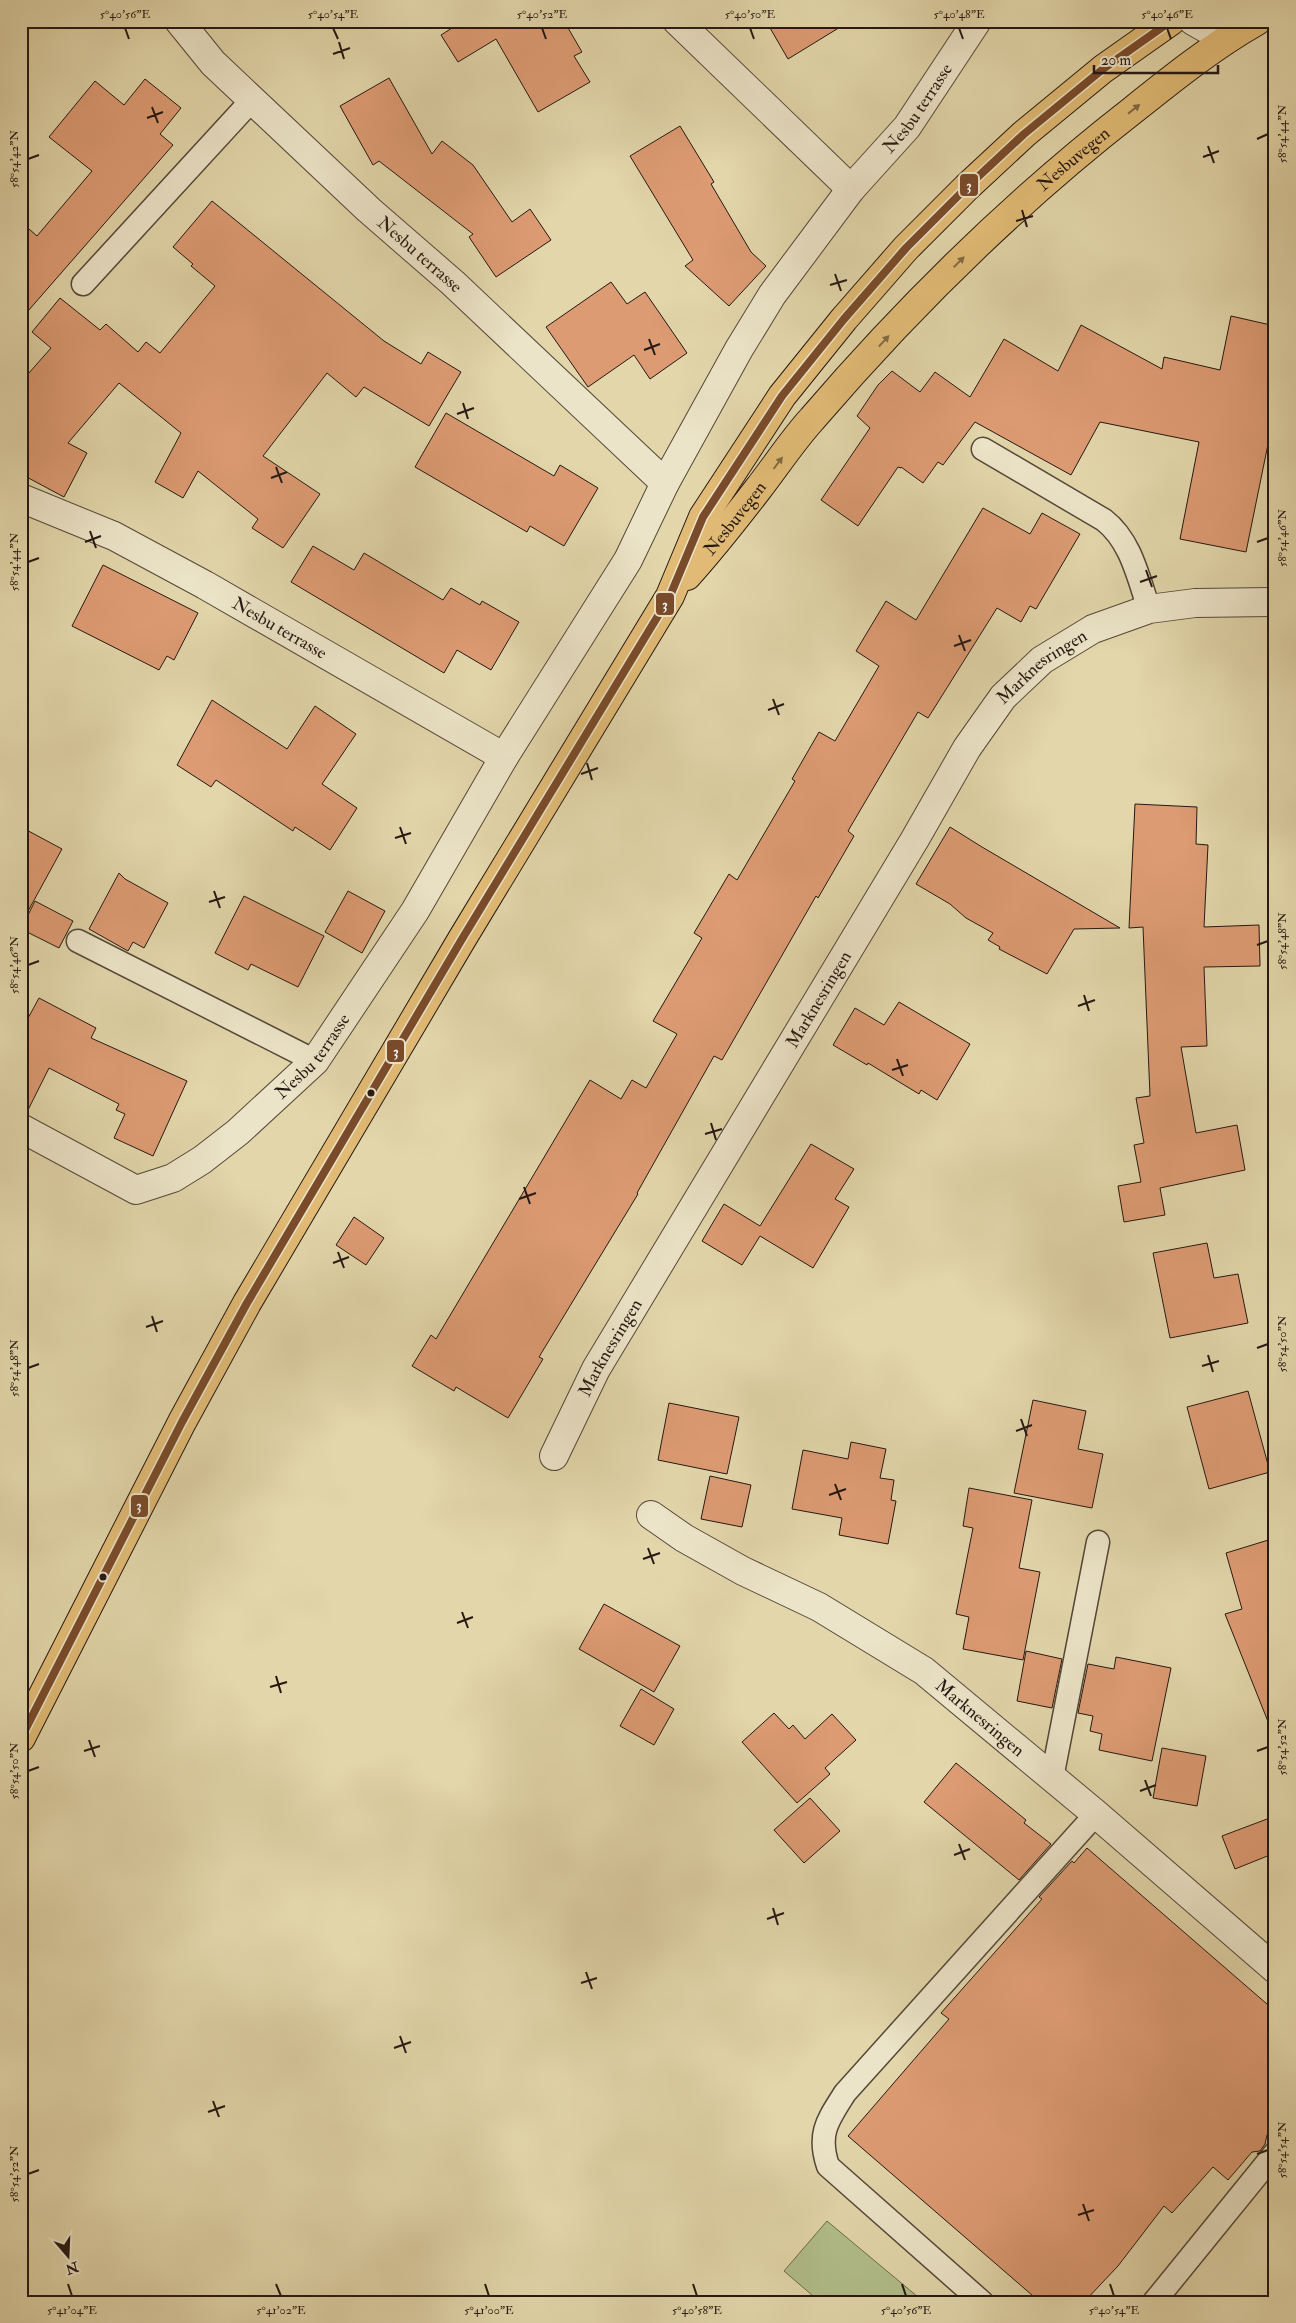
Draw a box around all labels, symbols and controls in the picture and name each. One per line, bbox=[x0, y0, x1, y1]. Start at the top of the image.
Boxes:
text: 5°40'56"E bbox=[100, 7, 151, 22]
text: 5°40'54"E bbox=[308, 7, 359, 22]
text: 5°40'52"E bbox=[517, 7, 568, 22]
text: 5°40'50"E bbox=[725, 7, 776, 22]
text: 5°40'48"E bbox=[933, 7, 985, 22]
text: 5°40'46"E bbox=[1141, 7, 1193, 22]
scale bar bbox=[1094, 42, 1217, 74]
text: 20 m bbox=[1101, 51, 1131, 70]
street label: Nesbu terrasse bbox=[878, 59, 958, 158]
one-way arrow bbox=[1127, 104, 1141, 114]
text: 58°54'44"N bbox=[1275, 104, 1290, 163]
street label: Nesbuvegen bbox=[1032, 122, 1115, 196]
text: 58°54'42"N bbox=[7, 130, 22, 188]
line badge: 3 bbox=[959, 173, 979, 197]
text: 3 bbox=[966, 177, 972, 194]
street label: Nesbu terrasse bbox=[372, 211, 467, 298]
one-way arrow bbox=[953, 256, 965, 268]
one-way arrow bbox=[878, 335, 890, 347]
one-way arrow bbox=[772, 457, 783, 470]
street label: Nesbuvegen bbox=[699, 477, 772, 560]
text: 58°54'46"N bbox=[1275, 509, 1290, 567]
text: 58°54'44"N bbox=[7, 532, 22, 591]
street label: Nesbu terrasse bbox=[228, 592, 331, 665]
line badge: 3 bbox=[655, 592, 675, 616]
text: 3 bbox=[662, 596, 668, 613]
street label: Marknesringen bbox=[992, 624, 1091, 709]
text: 58°54'48"N bbox=[1275, 912, 1290, 970]
text: 58°54'46"N bbox=[7, 936, 22, 994]
street label: Marknesringen bbox=[781, 947, 857, 1052]
street label: Nesbu terrasse bbox=[270, 1009, 356, 1104]
line badge: 3 bbox=[386, 1039, 405, 1063]
text: 3 bbox=[393, 1043, 399, 1060]
unlabelled marker bbox=[366, 1088, 376, 1098]
street label: Marknesringen bbox=[573, 1295, 648, 1401]
text: 58°54'50"N bbox=[1275, 1315, 1290, 1372]
text: 58°54'48"N bbox=[7, 1339, 22, 1397]
line badge: 3 bbox=[130, 1494, 149, 1518]
text: 3 bbox=[136, 1497, 142, 1514]
unlabelled marker bbox=[98, 1572, 108, 1582]
street label: Marknesringen bbox=[930, 1674, 1029, 1762]
text: 58°54'52"N bbox=[1275, 1718, 1290, 1775]
text: 58°54'50"N bbox=[7, 1742, 22, 1799]
text: 58°54'54"N bbox=[1275, 2121, 1290, 2179]
text: 58°54'52"N bbox=[7, 2145, 22, 2202]
north arrow bbox=[42, 2230, 92, 2280]
text: N bbox=[63, 2257, 82, 2278]
text: 5°41'04"E bbox=[47, 2303, 97, 2318]
text: 5°41'02"E bbox=[256, 2303, 306, 2318]
text: 5°41'00"E bbox=[464, 2303, 514, 2318]
text: 5°40'58"E bbox=[672, 2303, 722, 2318]
text: 5°40'56"E bbox=[881, 2303, 932, 2318]
text: 5°40'54"E bbox=[1089, 2303, 1140, 2318]

